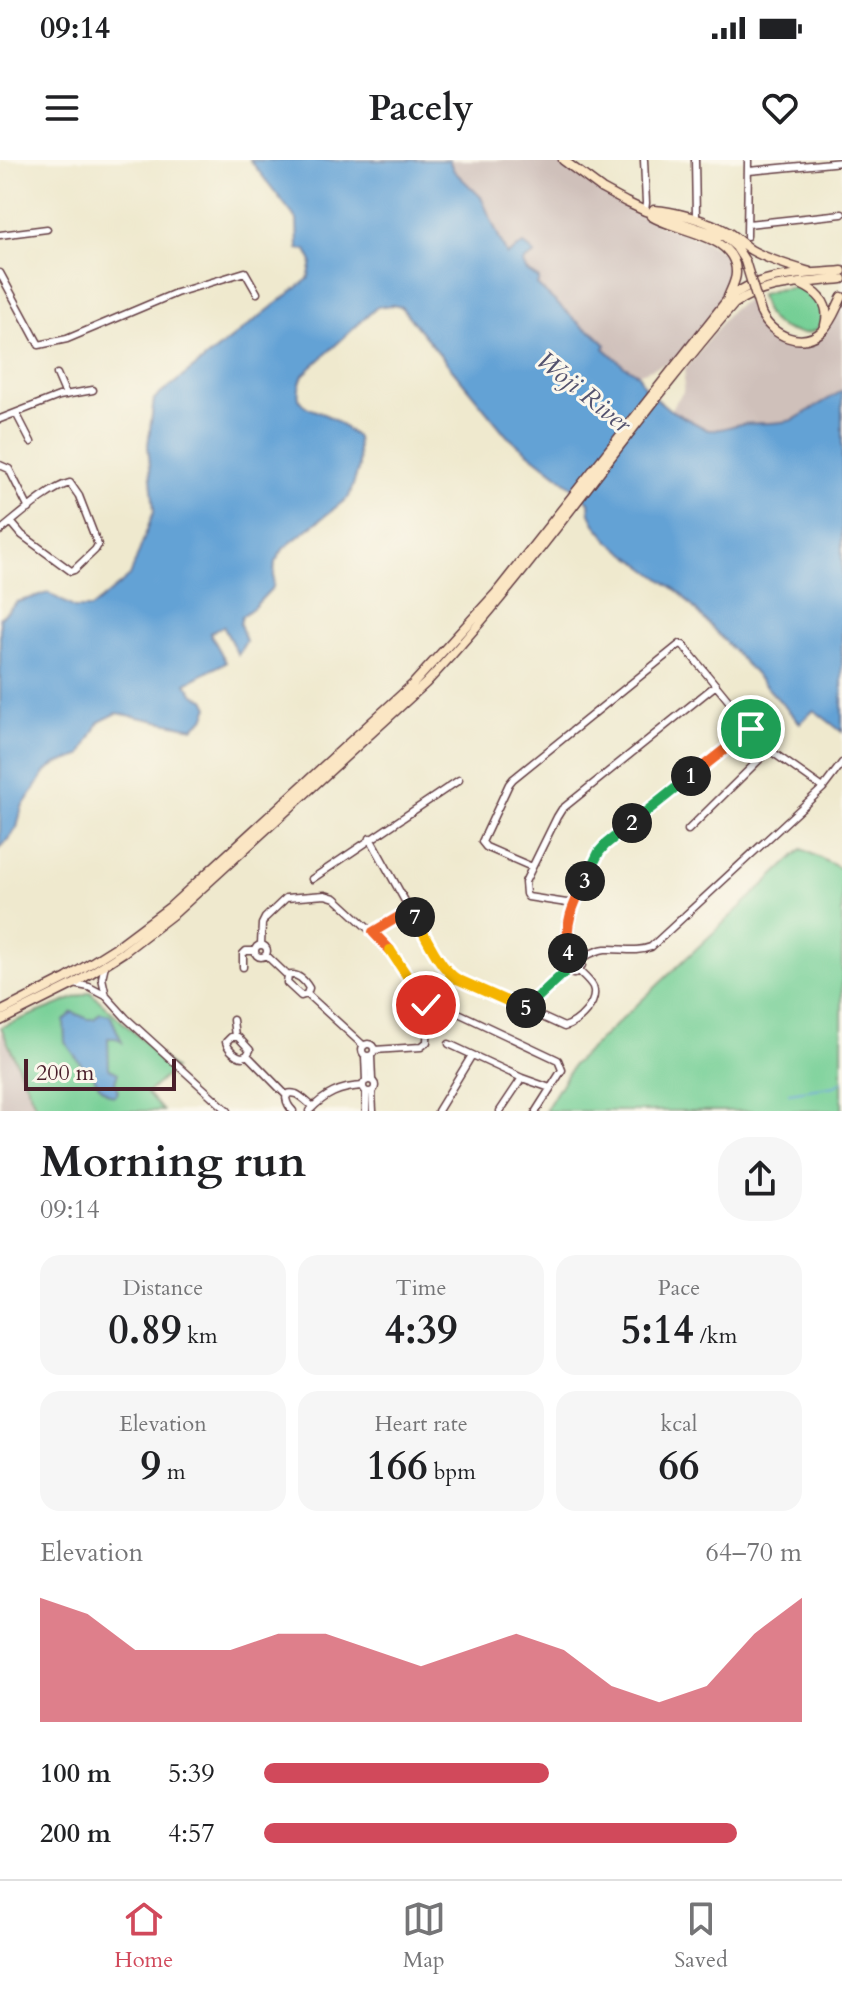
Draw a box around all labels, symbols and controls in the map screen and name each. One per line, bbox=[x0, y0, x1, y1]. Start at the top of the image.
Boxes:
text: 09:14 bbox=[40, 8, 110, 49]
text: Pacely bbox=[368, 84, 474, 133]
icon: menu bbox=[40, 86, 84, 130]
icon: heart bbox=[758, 86, 802, 130]
water label: Woji River bbox=[529, 343, 640, 442]
pin bbox=[717, 695, 785, 763]
icon: arrive bbox=[729, 707, 773, 751]
pin: 1 bbox=[671, 756, 711, 796]
text: 1 bbox=[685, 761, 697, 791]
pin: 2 bbox=[612, 803, 652, 843]
text: 2 bbox=[626, 808, 638, 838]
pin: 3 bbox=[565, 861, 605, 901]
text: 3 bbox=[579, 866, 591, 896]
pin: 7 bbox=[395, 897, 435, 937]
text: 7 bbox=[409, 902, 421, 932]
pin: 4 bbox=[548, 933, 588, 973]
text: 4 bbox=[562, 938, 574, 968]
pin bbox=[392, 971, 460, 1039]
icon: check bbox=[404, 983, 448, 1027]
pin: 5 bbox=[506, 988, 546, 1028]
text: 5 bbox=[520, 993, 532, 1023]
scale bar bbox=[24, 1055, 176, 1091]
text: 200 m bbox=[36, 1058, 94, 1088]
text: Morning run bbox=[40, 1132, 306, 1192]
button: share bbox=[718, 1137, 802, 1221]
text: 09:14 bbox=[40, 1192, 100, 1227]
text: Distance bbox=[123, 1273, 203, 1303]
text: Time bbox=[396, 1273, 446, 1303]
text: Pace bbox=[658, 1273, 700, 1303]
text: 0.89 bbox=[108, 1303, 181, 1358]
text: 4:39 bbox=[384, 1303, 458, 1358]
text: 5:14 bbox=[621, 1303, 694, 1358]
text: km bbox=[181, 1321, 218, 1351]
text: /km bbox=[694, 1321, 737, 1351]
text: Elevation bbox=[119, 1409, 207, 1439]
text: Heart rate bbox=[374, 1409, 468, 1439]
text: kcal bbox=[661, 1409, 697, 1439]
text: 9 bbox=[140, 1439, 161, 1494]
text: 166 bbox=[366, 1439, 428, 1494]
text: 66 bbox=[659, 1439, 699, 1494]
text: m bbox=[161, 1457, 186, 1487]
text: bpm bbox=[428, 1457, 476, 1487]
text: Elevation bbox=[40, 1535, 143, 1570]
text: 64–70 m bbox=[705, 1535, 802, 1570]
text: 100 m bbox=[40, 1756, 111, 1791]
text: 5:39 bbox=[168, 1756, 215, 1791]
text: 200 m bbox=[40, 1816, 111, 1851]
text: 4:57 bbox=[168, 1816, 215, 1851]
tab: Home bbox=[114, 1897, 173, 1975]
tab: Map bbox=[402, 1897, 446, 1975]
tab: Saved bbox=[674, 1897, 728, 1975]

